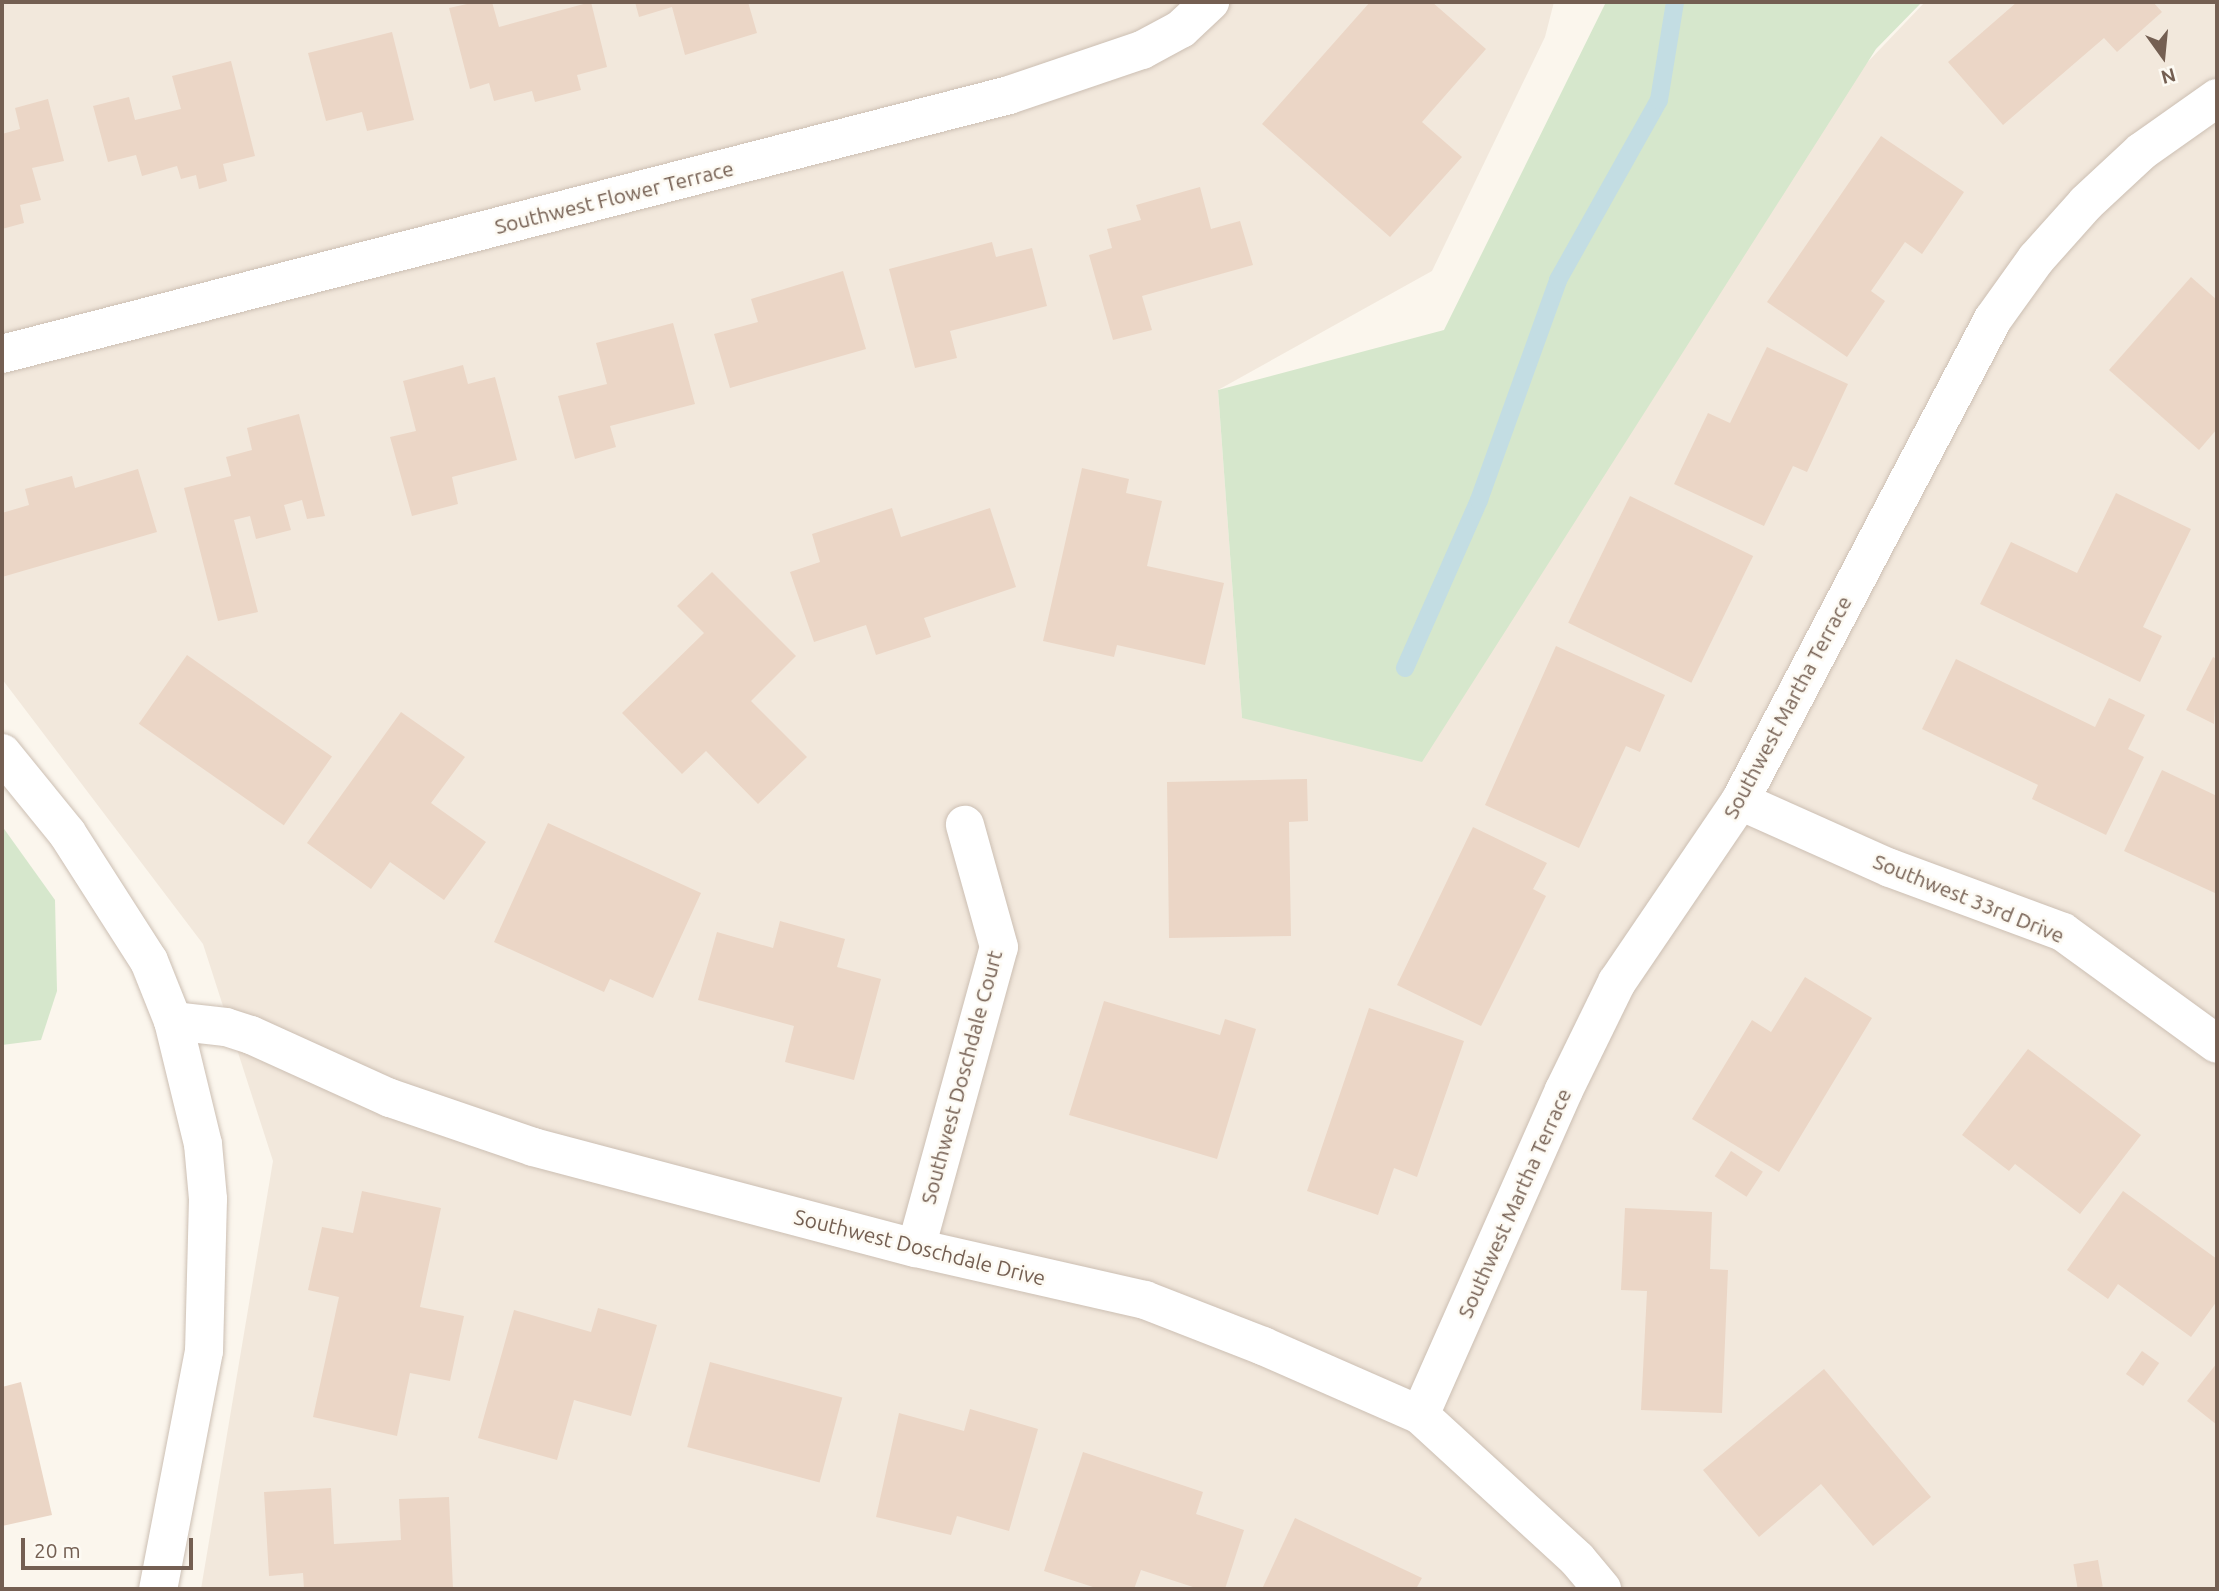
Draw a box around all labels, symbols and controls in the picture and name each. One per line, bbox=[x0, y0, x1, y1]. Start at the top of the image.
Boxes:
north arrow bbox=[2128, 21, 2198, 91]
text: N bbox=[2159, 64, 2178, 89]
street label: Southwest Flower Terrace bbox=[492, 155, 736, 239]
street label: Southwest Martha Terrace bbox=[1718, 591, 1856, 823]
street label: Southwest 33rd Drive bbox=[1870, 848, 2068, 948]
street label: Southwest Doschdale Court bbox=[915, 947, 1007, 1207]
street label: Southwest Martha Terrace bbox=[1452, 1084, 1576, 1322]
street label: Southwest Doschdale Drive bbox=[792, 1204, 1048, 1290]
scale bar bbox=[24, 1524, 196, 1568]
text: 20 m bbox=[34, 1538, 81, 1562]

